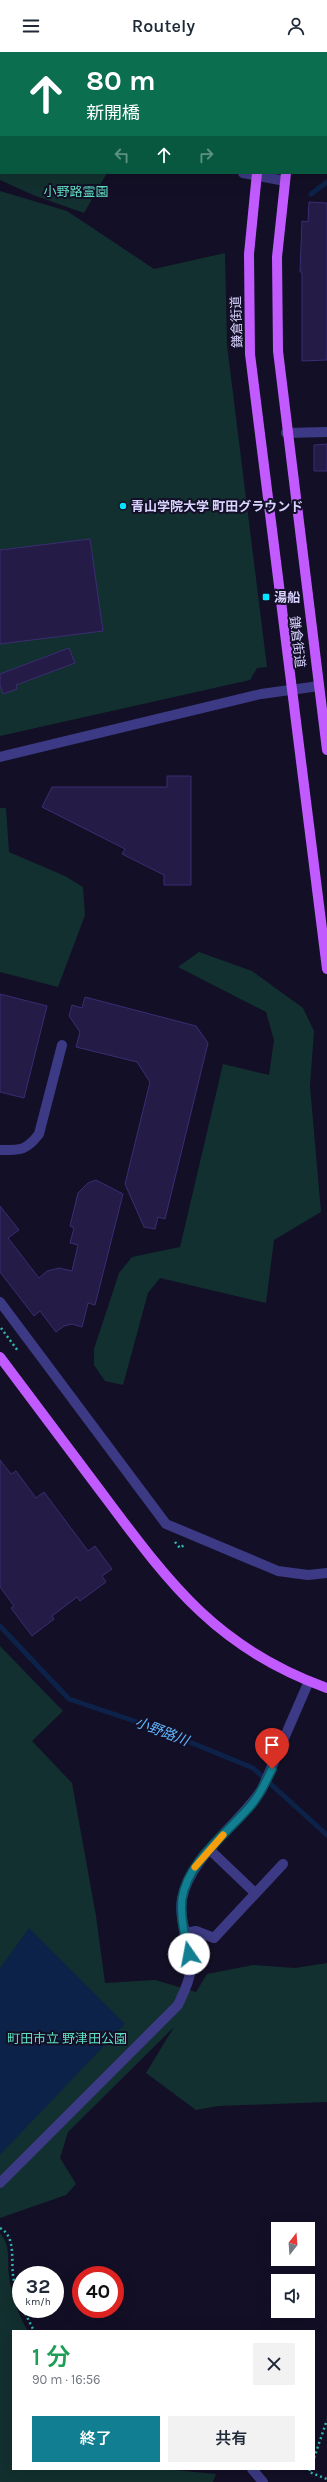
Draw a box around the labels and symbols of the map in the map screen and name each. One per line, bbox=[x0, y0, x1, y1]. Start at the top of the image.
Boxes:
park label: 小野路霊園 bbox=[43, 184, 109, 199]
street label: 鎌倉街道 bbox=[228, 296, 245, 348]
place label: 青山学院大学 町田グラウンド bbox=[131, 499, 303, 514]
marker: 青山学院大学 町田グラウンド bbox=[118, 501, 128, 511]
place label: 湯船 bbox=[274, 590, 301, 605]
marker: 湯船 bbox=[261, 592, 271, 602]
street label: 鎌倉街道 bbox=[287, 615, 308, 669]
water label: 小野路川 bbox=[133, 1713, 193, 1750]
pin bbox=[255, 1728, 289, 1769]
position arrow bbox=[168, 1933, 210, 1975]
park label: 町田市立 野津田公園 bbox=[7, 2031, 127, 2046]
north arrow bbox=[271, 2222, 315, 2266]
speed limit sign: 40 bbox=[72, 2266, 124, 2318]

